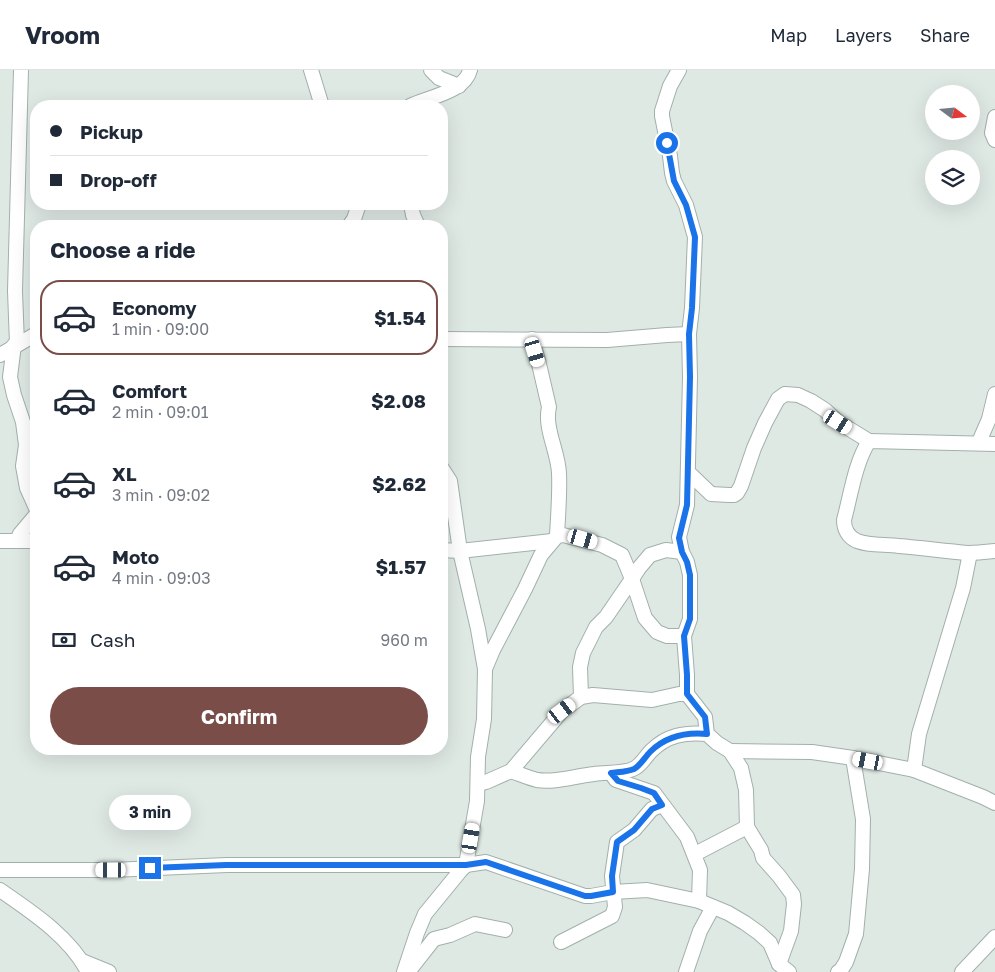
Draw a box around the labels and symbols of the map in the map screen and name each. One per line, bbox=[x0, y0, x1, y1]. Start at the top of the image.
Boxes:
north arrow bbox=[925, 85, 980, 140]
route start bbox=[656, 132, 678, 154]
car bbox=[523, 335, 546, 369]
car bbox=[821, 408, 854, 436]
car bbox=[566, 528, 599, 550]
car bbox=[545, 696, 578, 726]
car bbox=[851, 751, 884, 771]
callout: 3 min bbox=[109, 796, 191, 830]
car bbox=[461, 822, 480, 854]
route end bbox=[139, 857, 161, 879]
car bbox=[96, 863, 126, 878]

